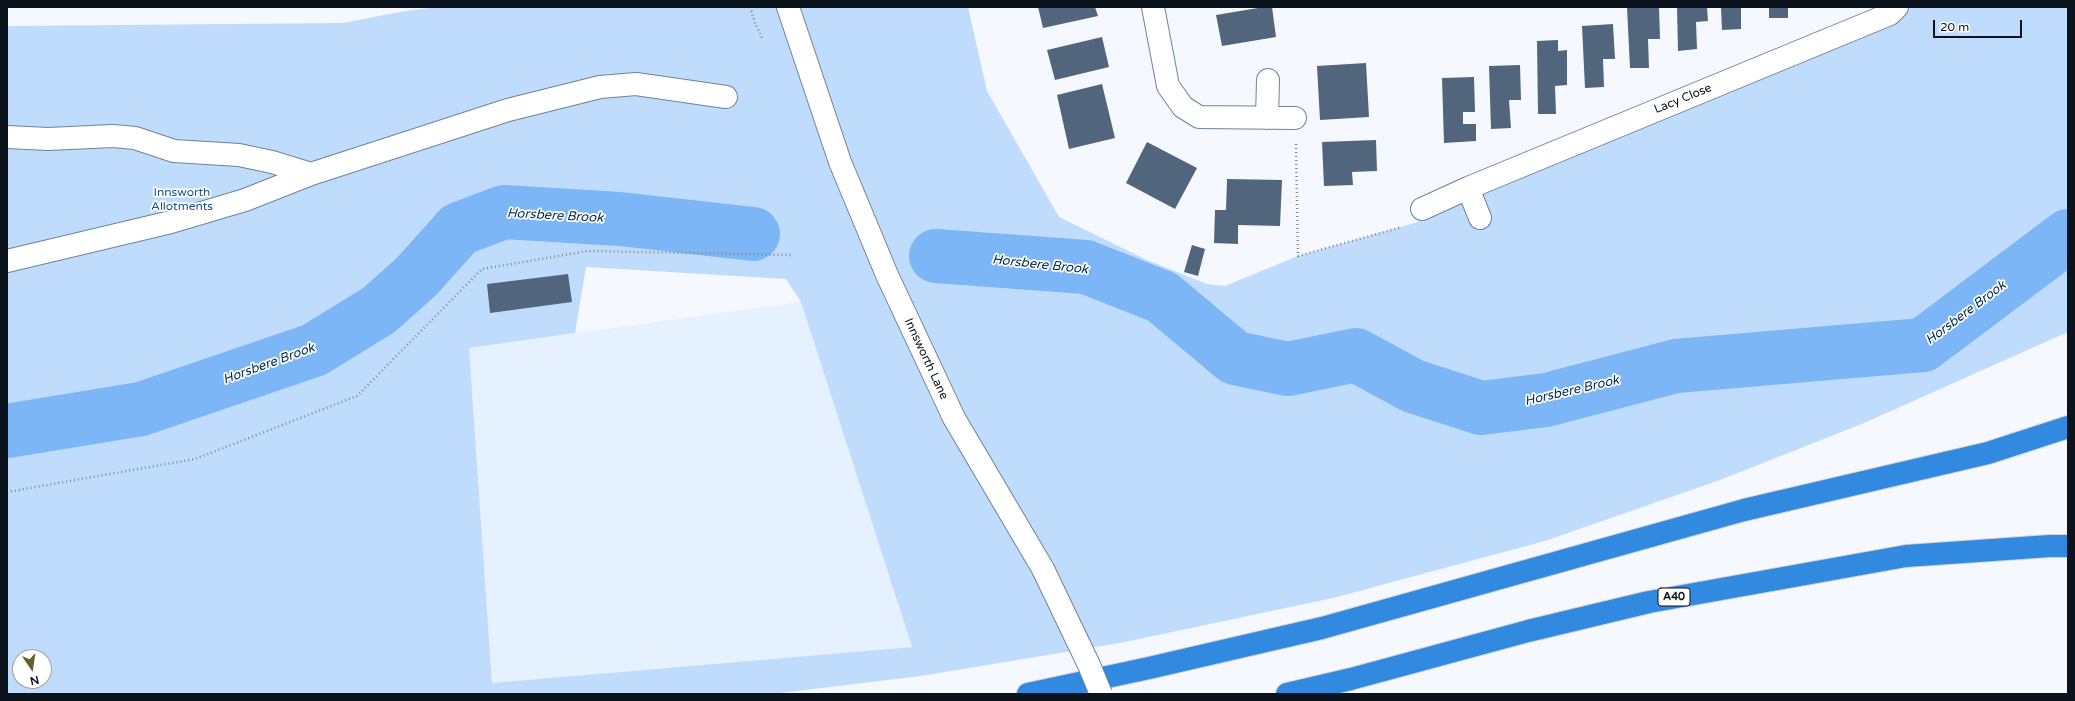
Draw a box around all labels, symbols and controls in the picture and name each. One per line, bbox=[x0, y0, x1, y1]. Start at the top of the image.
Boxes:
scale bar bbox=[1935, 12, 2024, 38]
text: 20 m bbox=[1940, 20, 1969, 34]
street label: Lacy Close bbox=[1652, 81, 1714, 117]
park label: Innsworth Allotments bbox=[151, 186, 213, 214]
water label: Horsbere Brook bbox=[506, 206, 604, 226]
water label: Horsbere Brook bbox=[991, 252, 1089, 278]
water label: Horsbere Brook bbox=[1923, 278, 2009, 348]
street label: Innsworth Lane bbox=[901, 316, 951, 402]
water label: Horsbere Brook bbox=[221, 340, 317, 388]
water label: Horsbere Brook bbox=[1523, 373, 1621, 409]
road number: A40 bbox=[1658, 588, 1690, 606]
north arrow bbox=[12, 649, 52, 689]
text: N bbox=[29, 673, 40, 688]

